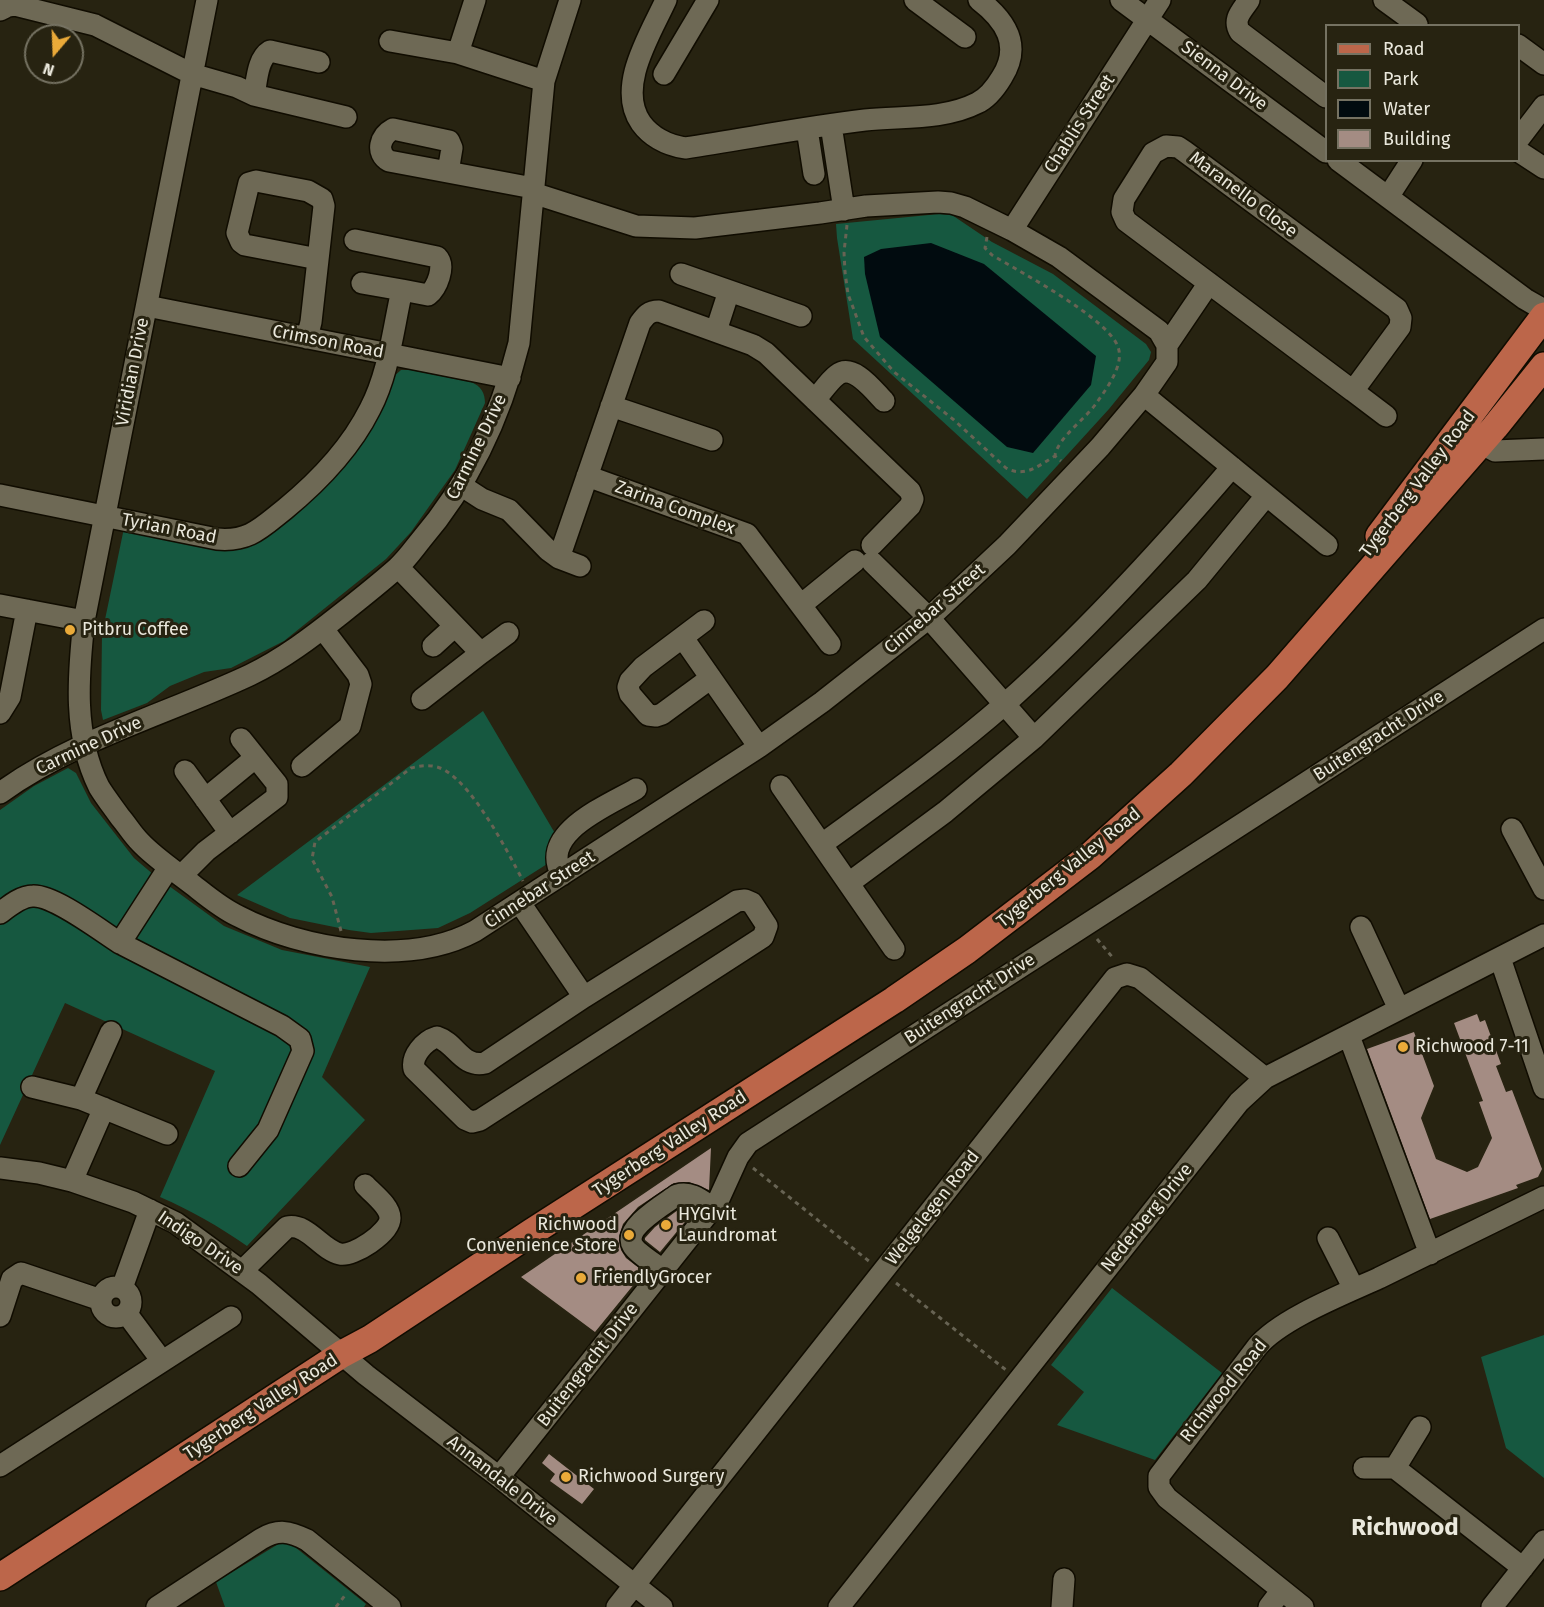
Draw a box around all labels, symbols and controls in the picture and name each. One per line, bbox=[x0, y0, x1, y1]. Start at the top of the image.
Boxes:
north arrow bbox=[24, 24, 84, 84]
legend bbox=[1325, 24, 1520, 162]
street label: Sienna Drive bbox=[1177, 37, 1271, 115]
text: Road bbox=[1383, 38, 1425, 60]
text: N bbox=[41, 59, 57, 80]
text: Park bbox=[1383, 68, 1418, 90]
street label: Chablis Street bbox=[1040, 71, 1120, 177]
text: Water bbox=[1383, 98, 1430, 120]
text: Building bbox=[1383, 128, 1450, 150]
street label: Maranello Close bbox=[1185, 147, 1301, 243]
street label: Viridian Drive bbox=[112, 316, 154, 428]
street label: Crimson Road bbox=[270, 321, 386, 363]
street label: Carmine Drive bbox=[442, 391, 512, 503]
street label: Tygerberg Valley Road bbox=[1356, 406, 1480, 562]
street label: Zarina Complex bbox=[612, 476, 738, 540]
street label: Tyrian Road bbox=[120, 509, 218, 549]
street label: Cinnebar Street bbox=[880, 559, 990, 659]
place label: Pitbru Coffee bbox=[82, 619, 189, 641]
marker: Pitbru Coffee bbox=[63, 623, 77, 637]
street label: Buitengracht Drive bbox=[1310, 686, 1448, 786]
street label: Carmine Drive bbox=[33, 712, 145, 780]
street label: Tygerberg Valley Road bbox=[993, 803, 1145, 933]
street label: Cinnebar Street bbox=[481, 846, 599, 934]
street label: Buitengracht Drive bbox=[901, 949, 1039, 1049]
place label: Richwood 7-11 bbox=[1415, 1036, 1529, 1058]
marker: Richwood 7-11 bbox=[1396, 1040, 1410, 1054]
street label: Tygerberg Valley Road bbox=[589, 1086, 751, 1202]
street label: Welgelegen Road bbox=[882, 1146, 984, 1270]
street label: Nederberg Drive bbox=[1097, 1159, 1197, 1277]
place label: HYGIvit Laundromat bbox=[678, 1204, 777, 1246]
street label: Indigo Drive bbox=[153, 1207, 247, 1279]
place label: Richwood Convenience Store bbox=[466, 1214, 617, 1256]
marker: HYGIvit Laundromat bbox=[659, 1218, 673, 1232]
marker: Richwood Convenience Store bbox=[622, 1228, 636, 1242]
place label: FriendlyGrocer bbox=[593, 1267, 712, 1289]
marker: FriendlyGrocer bbox=[574, 1271, 588, 1285]
street label: Buitengracht Drive bbox=[533, 1299, 643, 1431]
street label: Richwood Road bbox=[1176, 1335, 1272, 1447]
street label: Tygerberg Valley Road bbox=[180, 1349, 342, 1465]
street label: Annandale Drive bbox=[443, 1431, 561, 1531]
place label: Richwood Surgery bbox=[578, 1466, 724, 1488]
marker: Richwood Surgery bbox=[559, 1470, 573, 1484]
district label: Richwood bbox=[1351, 1514, 1459, 1542]

